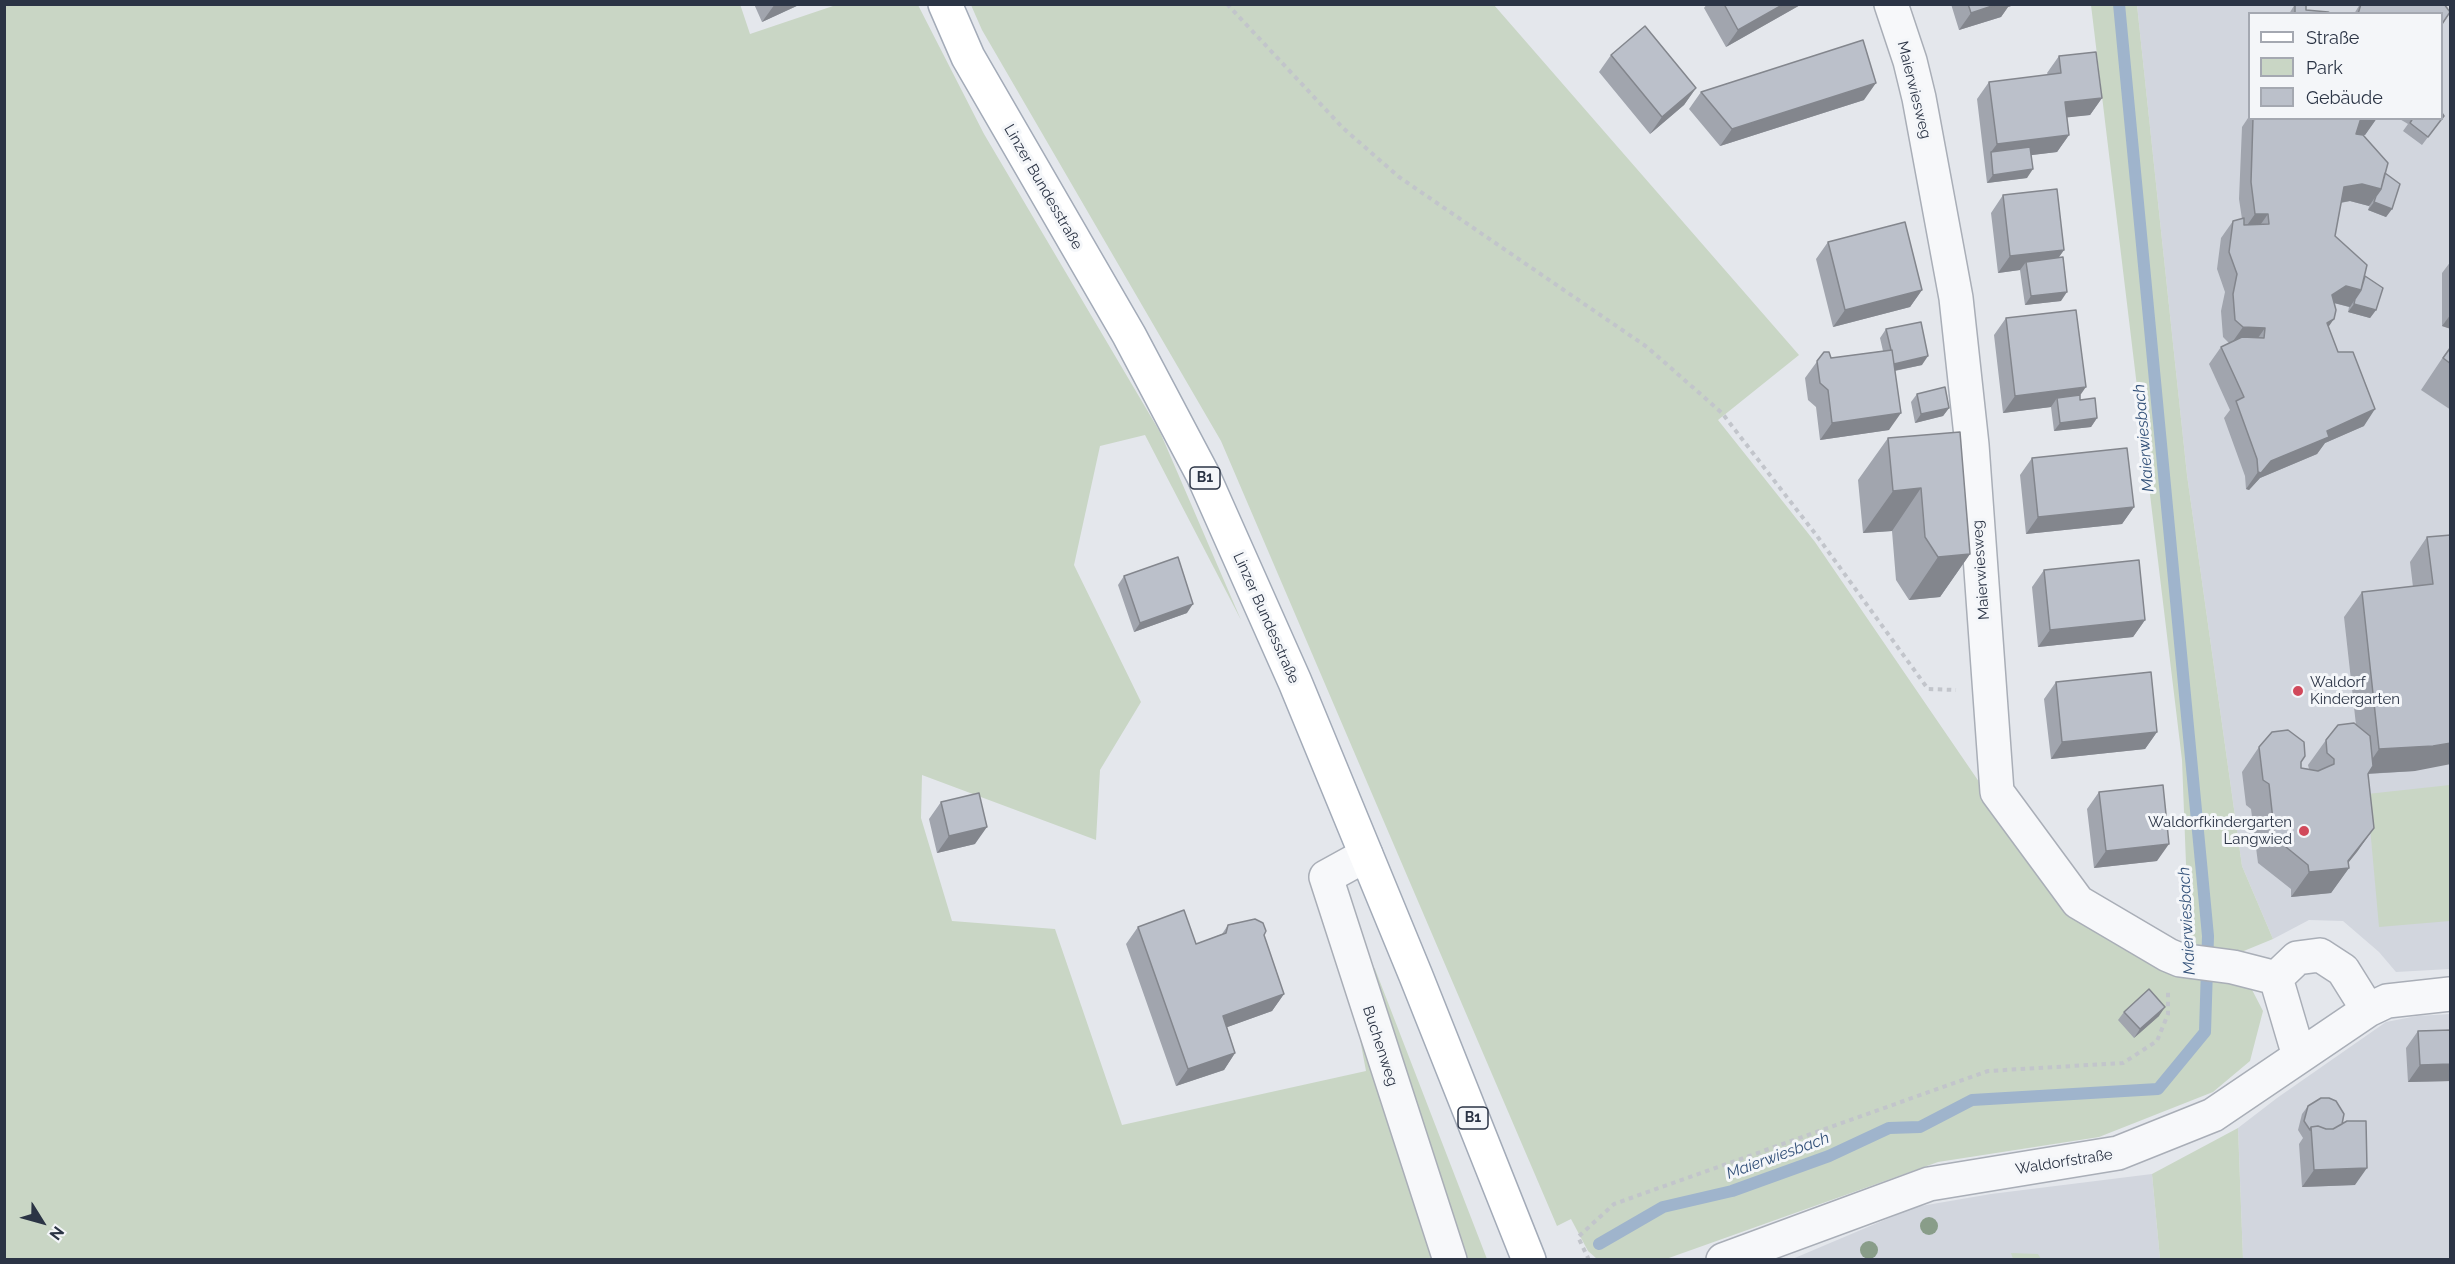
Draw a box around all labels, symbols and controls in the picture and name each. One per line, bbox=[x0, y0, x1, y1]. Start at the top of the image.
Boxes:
legend bbox=[2248, 12, 2443, 120]
text: Straße bbox=[2306, 27, 2359, 48]
street label: Maierwiesweg bbox=[1893, 39, 1935, 141]
text: Park bbox=[2306, 57, 2343, 78]
text: Gebäude bbox=[2306, 87, 2383, 108]
street label: Linzer Bundesstraße bbox=[1000, 121, 1086, 253]
water label: Maierwiesbach bbox=[2130, 383, 2158, 493]
road number: B1 bbox=[1190, 467, 1220, 489]
street label: Maierwiesweg bbox=[1969, 520, 1993, 620]
street label: Linzer Bundesstraße bbox=[1229, 550, 1303, 686]
place label: Waldorf Kindergarten bbox=[2310, 673, 2400, 708]
marker: Waldorf Kindergarten bbox=[2291, 684, 2305, 698]
place label: Waldorfkindergarten Langwied bbox=[2148, 813, 2292, 848]
marker: Waldorfkindergarten Langwied bbox=[2297, 824, 2311, 838]
water label: Maierwiesbach bbox=[2175, 866, 2199, 976]
street label: Buchenweg bbox=[1359, 1004, 1401, 1088]
road number: B1 bbox=[1458, 1107, 1488, 1129]
water label: Maierwiesbach bbox=[1724, 1128, 1832, 1184]
street label: Waldorfstraße bbox=[2014, 1145, 2114, 1179]
north arrow bbox=[12, 1192, 72, 1252]
text: N bbox=[46, 1223, 68, 1244]

